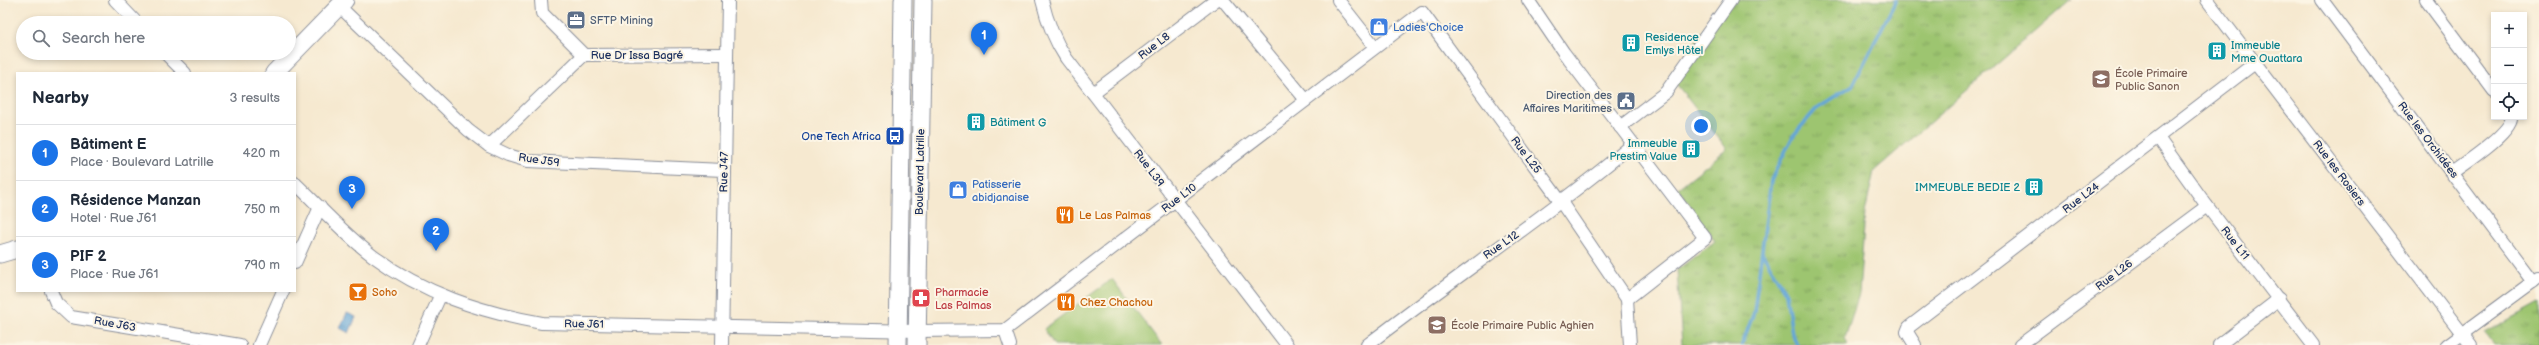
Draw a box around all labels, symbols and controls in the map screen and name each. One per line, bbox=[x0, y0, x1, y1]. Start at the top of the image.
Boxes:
office icon: SFTP Mining bbox=[565, 9, 587, 31]
map controls bbox=[2491, 12, 2527, 120]
button: + bbox=[2491, 12, 2527, 48]
place label: SFTP Mining bbox=[590, 14, 653, 27]
search box bbox=[16, 16, 296, 60]
shop icon: Ladies'Choice bbox=[1368, 16, 1390, 38]
place label: Ladies'Choice bbox=[1393, 21, 1464, 34]
pin: 1 bbox=[971, 22, 997, 55]
icon: search bbox=[30, 27, 52, 49]
text: Search here bbox=[62, 29, 145, 48]
street label: Rue L8 bbox=[1136, 30, 1172, 62]
place label: Residence Emlys Hôtel bbox=[1645, 31, 1703, 57]
building icon: Residence Emlys Hôtel bbox=[1620, 32, 1642, 54]
place label: Immeuble Mme Ouattara bbox=[2231, 39, 2302, 65]
building icon: Immeuble Mme Ouattara bbox=[2206, 40, 2228, 62]
button: − bbox=[2491, 48, 2527, 84]
street label: Rue Dr Issa Bagré bbox=[591, 49, 684, 62]
place label: École Primaire Public Sanon bbox=[2115, 66, 2188, 93]
school or university icon: École Primaire Public Sanon bbox=[2090, 68, 2112, 90]
button: locate bbox=[2491, 84, 2527, 120]
text: Nearby bbox=[32, 88, 89, 108]
place label: Direction des Affaires Maritimes bbox=[1523, 89, 1613, 115]
text: 3 results bbox=[229, 90, 280, 106]
public building icon: Direction des Affaires Maritimes bbox=[1615, 90, 1637, 112]
street label: Rue les Orchidées bbox=[2395, 99, 2461, 181]
building icon: Bâtiment G bbox=[965, 111, 987, 133]
place label: Bâtiment G bbox=[990, 116, 1046, 129]
your location bbox=[1691, 116, 1711, 136]
bus stop icon: One Tech Africa bbox=[884, 125, 906, 147]
street label: Boulevard Latrille bbox=[913, 128, 927, 215]
place label: One Tech Africa bbox=[802, 130, 881, 143]
street label: Rue L25 bbox=[1508, 134, 1544, 176]
text: Bâtiment E bbox=[70, 135, 146, 154]
place label: Immeuble Prestim Value bbox=[1609, 137, 1677, 163]
building icon: Immeuble Prestim Value bbox=[1680, 138, 1702, 160]
street label: Rue les Rosiers bbox=[2310, 138, 2368, 209]
text: 1 bbox=[42, 145, 48, 161]
text: 420 m bbox=[242, 145, 280, 161]
street label: Rue L39 bbox=[1131, 147, 1167, 189]
street label: Rue J59 bbox=[518, 151, 560, 169]
street label: Rue J47 bbox=[717, 151, 731, 193]
text: Place · Boulevard Latrille bbox=[70, 154, 214, 170]
pin: 3 bbox=[339, 176, 365, 209]
building icon: IMMEUBLE BEDIE 2 bbox=[2023, 176, 2045, 198]
place label: Patisserie abidjanaise bbox=[972, 178, 1030, 204]
shop icon: Patisserie abidjanaise bbox=[947, 179, 969, 201]
street label: Rue L10 bbox=[1159, 180, 1200, 215]
street label: Rue L24 bbox=[2060, 180, 2102, 216]
place label: IMMEUBLE BEDIE 2 bbox=[1915, 181, 2021, 194]
text: Résidence Manzan bbox=[70, 191, 201, 210]
text: 2 bbox=[41, 201, 49, 217]
text: 750 m bbox=[244, 201, 280, 217]
restaurant icon: Le Las Palmas bbox=[1054, 204, 1076, 226]
place label: Le Las Palmas bbox=[1079, 209, 1152, 222]
text: Hotel · Rue J61 bbox=[70, 210, 156, 226]
pin: 2 bbox=[423, 218, 449, 251]
street label: Rue L11 bbox=[2218, 224, 2252, 262]
street label: Rue L12 bbox=[1481, 228, 1522, 262]
text: PIF 2 bbox=[70, 247, 107, 266]
text: 3 bbox=[41, 257, 49, 273]
text: 790 m bbox=[244, 257, 280, 273]
street label: Rue L26 bbox=[2093, 257, 2135, 293]
text: Place · Rue J61 bbox=[70, 266, 158, 282]
bar icon: Soho bbox=[347, 281, 369, 303]
place label: Soho bbox=[372, 286, 397, 299]
place label: Pharmacie Las Palmas bbox=[935, 286, 992, 312]
pharmacy icon: Pharmacie Las Palmas bbox=[910, 287, 932, 309]
restaurant icon: Chez Chachou bbox=[1055, 291, 1077, 313]
place label: Chez Chachou bbox=[1080, 296, 1153, 309]
street label: Rue J63 bbox=[93, 314, 137, 334]
school or university icon: École Primaire Public Aghien bbox=[1426, 314, 1448, 336]
street label: Rue J61 bbox=[564, 317, 604, 331]
place label: École Primaire Public Aghien bbox=[1451, 318, 1594, 332]

